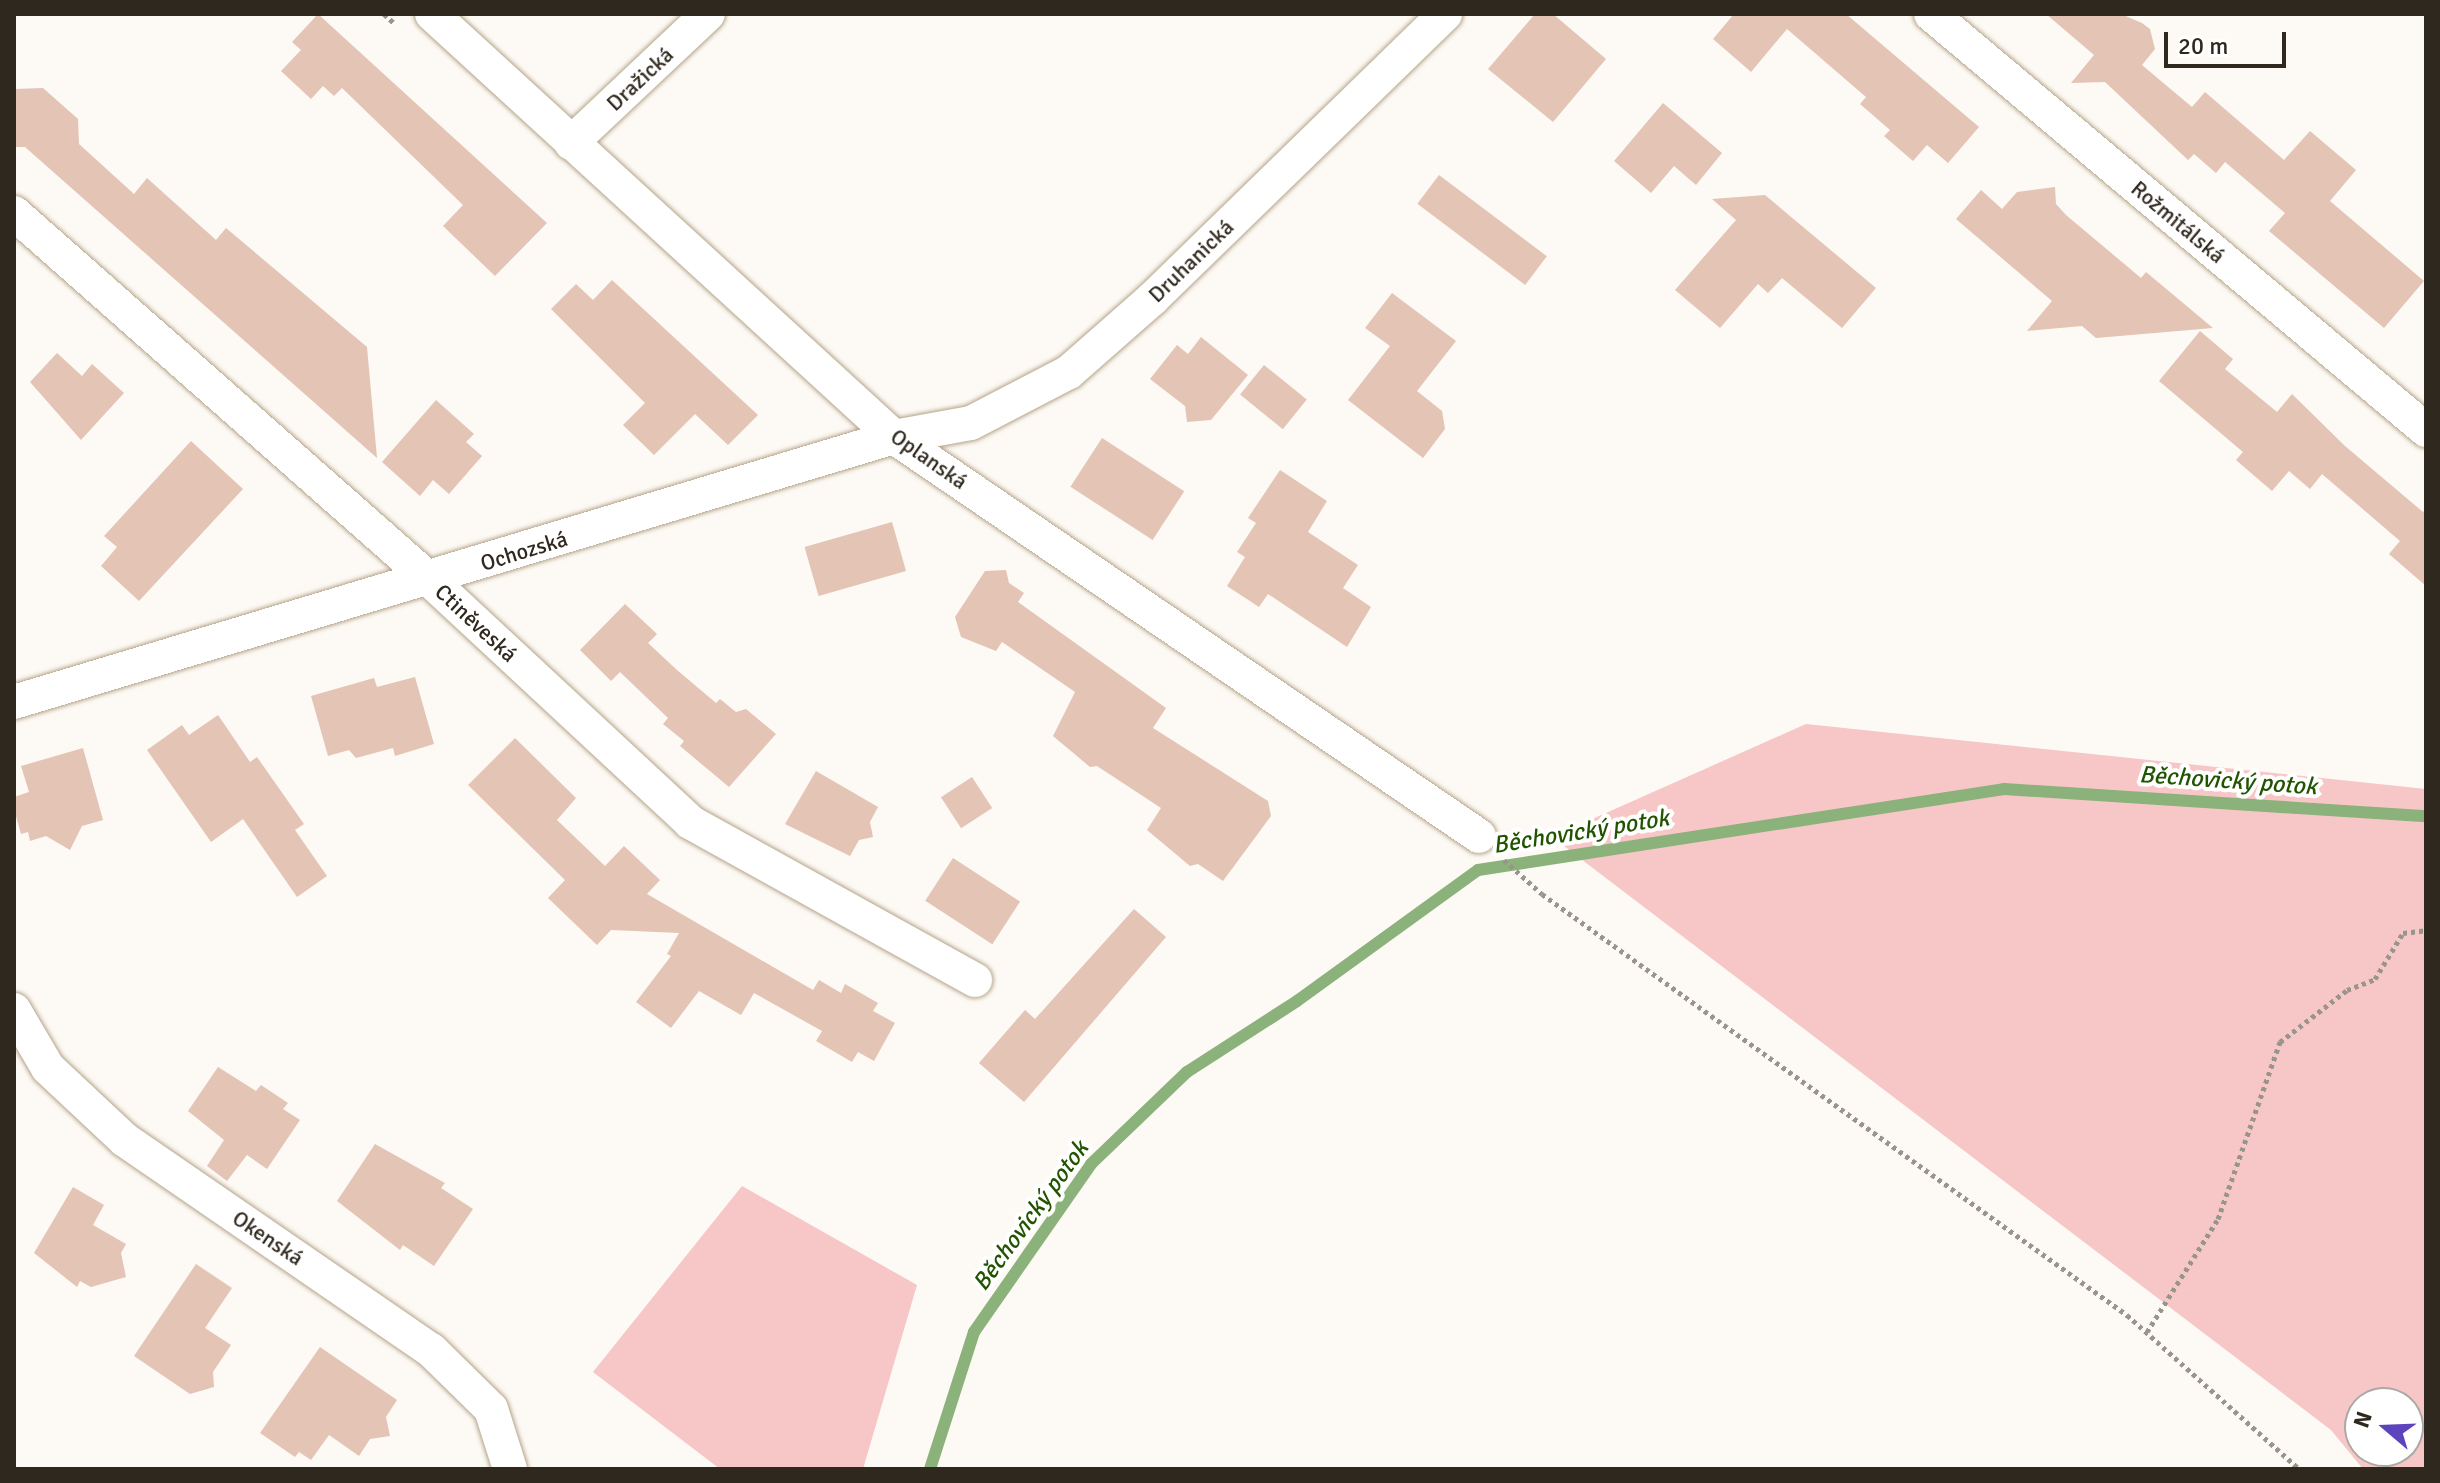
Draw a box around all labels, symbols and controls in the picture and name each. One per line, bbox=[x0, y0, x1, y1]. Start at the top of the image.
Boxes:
scale bar bbox=[2168, 16, 2290, 66]
text: 20 m bbox=[2178, 31, 2228, 61]
street label: Dražická bbox=[601, 41, 679, 117]
street label: Rožmitálská bbox=[2126, 175, 2230, 269]
street label: Druhanická bbox=[1143, 214, 1239, 308]
street label: Oplanská bbox=[886, 423, 972, 495]
street label: Ochozská bbox=[477, 525, 571, 577]
street label: Ctiněveská bbox=[430, 578, 522, 668]
water label: Běchovický potok bbox=[2138, 760, 2318, 802]
water label: Běchovický potok bbox=[1491, 804, 1671, 860]
water label: Běchovický potok bbox=[967, 1136, 1095, 1296]
street label: Okenská bbox=[227, 1205, 309, 1271]
north arrow bbox=[2344, 1387, 2424, 1467]
text: N bbox=[2347, 1408, 2378, 1431]

